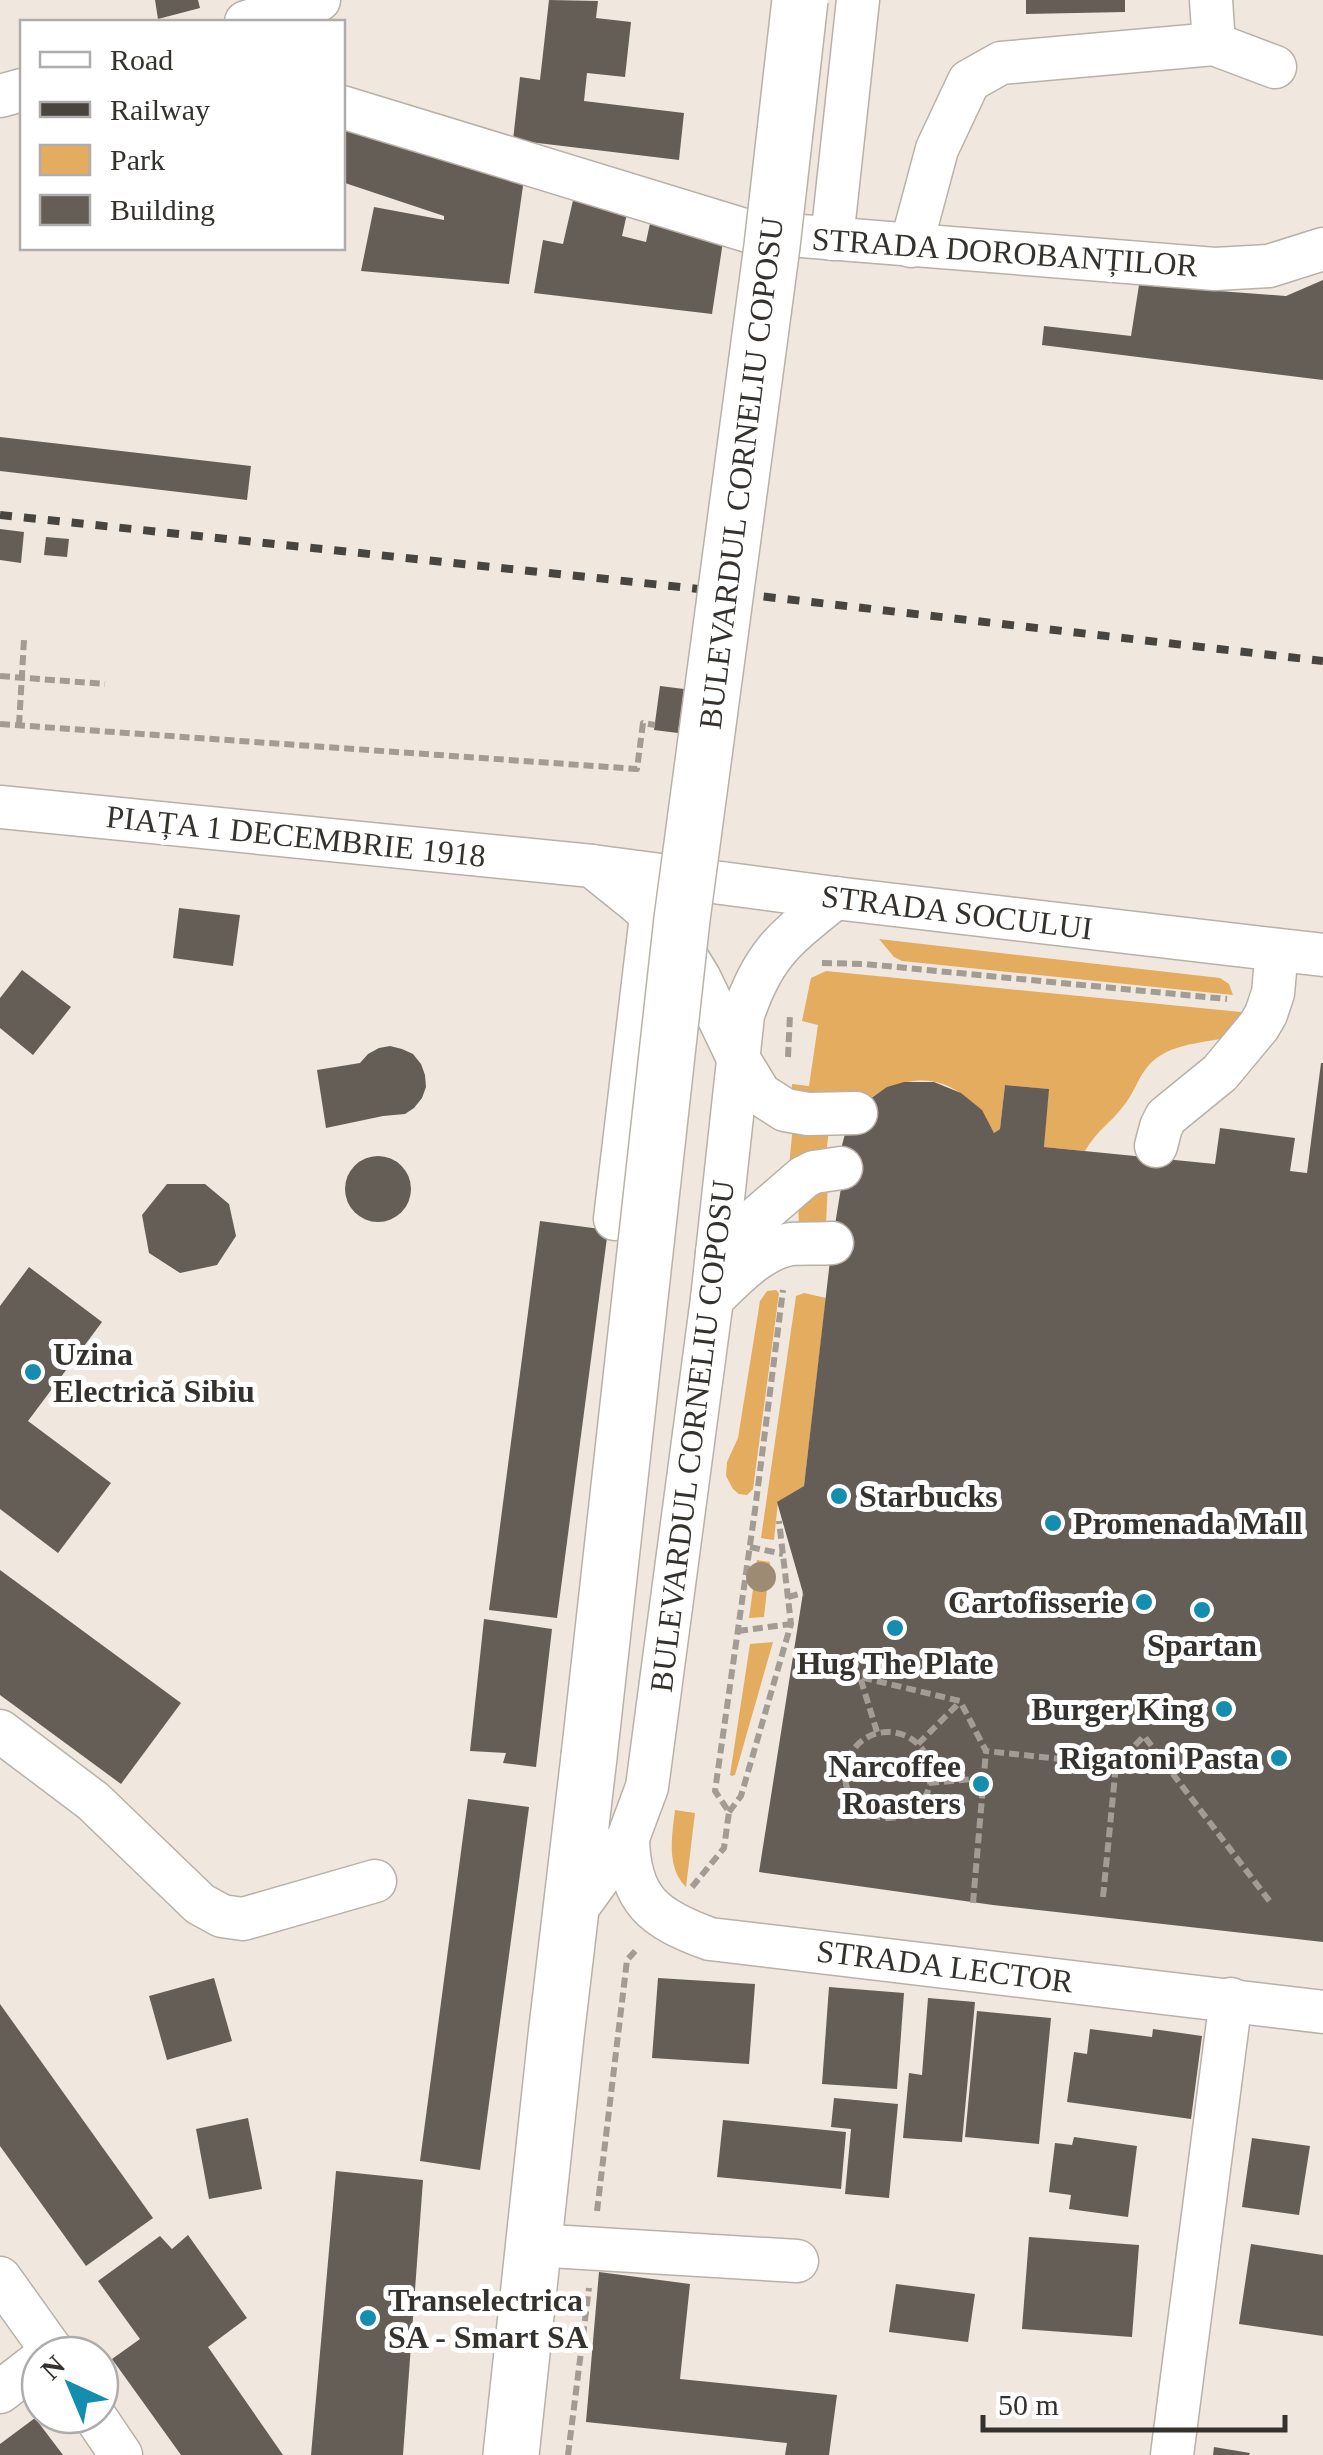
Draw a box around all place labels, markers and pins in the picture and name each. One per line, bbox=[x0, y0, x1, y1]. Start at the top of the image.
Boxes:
place label: Uzina Electrică Sibiu bbox=[53, 1336, 255, 1409]
marker: Uzina Electrică Sibiu bbox=[22, 1361, 44, 1383]
place label: Starbucks bbox=[859, 1478, 998, 1514]
marker: Starbucks bbox=[828, 1485, 850, 1507]
place label: Promenada Mall bbox=[1073, 1505, 1303, 1541]
marker: Promenada Mall bbox=[1042, 1512, 1064, 1534]
place label: Cartofisserie bbox=[948, 1584, 1124, 1620]
marker: Cartofisserie bbox=[1133, 1591, 1155, 1613]
marker: Spartan bbox=[1191, 1599, 1213, 1621]
marker: Hug The Plate bbox=[884, 1617, 906, 1639]
place label: Spartan bbox=[1147, 1627, 1257, 1663]
place label: Hug The Plate bbox=[797, 1645, 993, 1681]
place label: Burger King bbox=[1031, 1691, 1204, 1727]
marker: Burger King bbox=[1213, 1698, 1235, 1720]
place label: Rigatoni Pasta bbox=[1059, 1740, 1259, 1776]
marker: Rigatoni Pasta bbox=[1268, 1747, 1290, 1769]
place label: Narcoffee Roasters bbox=[828, 1748, 961, 1821]
marker: Narcoffee Roasters bbox=[970, 1773, 992, 1795]
place label: Transelectrica SA - Smart SA bbox=[388, 2282, 588, 2355]
marker: Transelectrica SA - Smart SA bbox=[357, 2307, 379, 2329]

